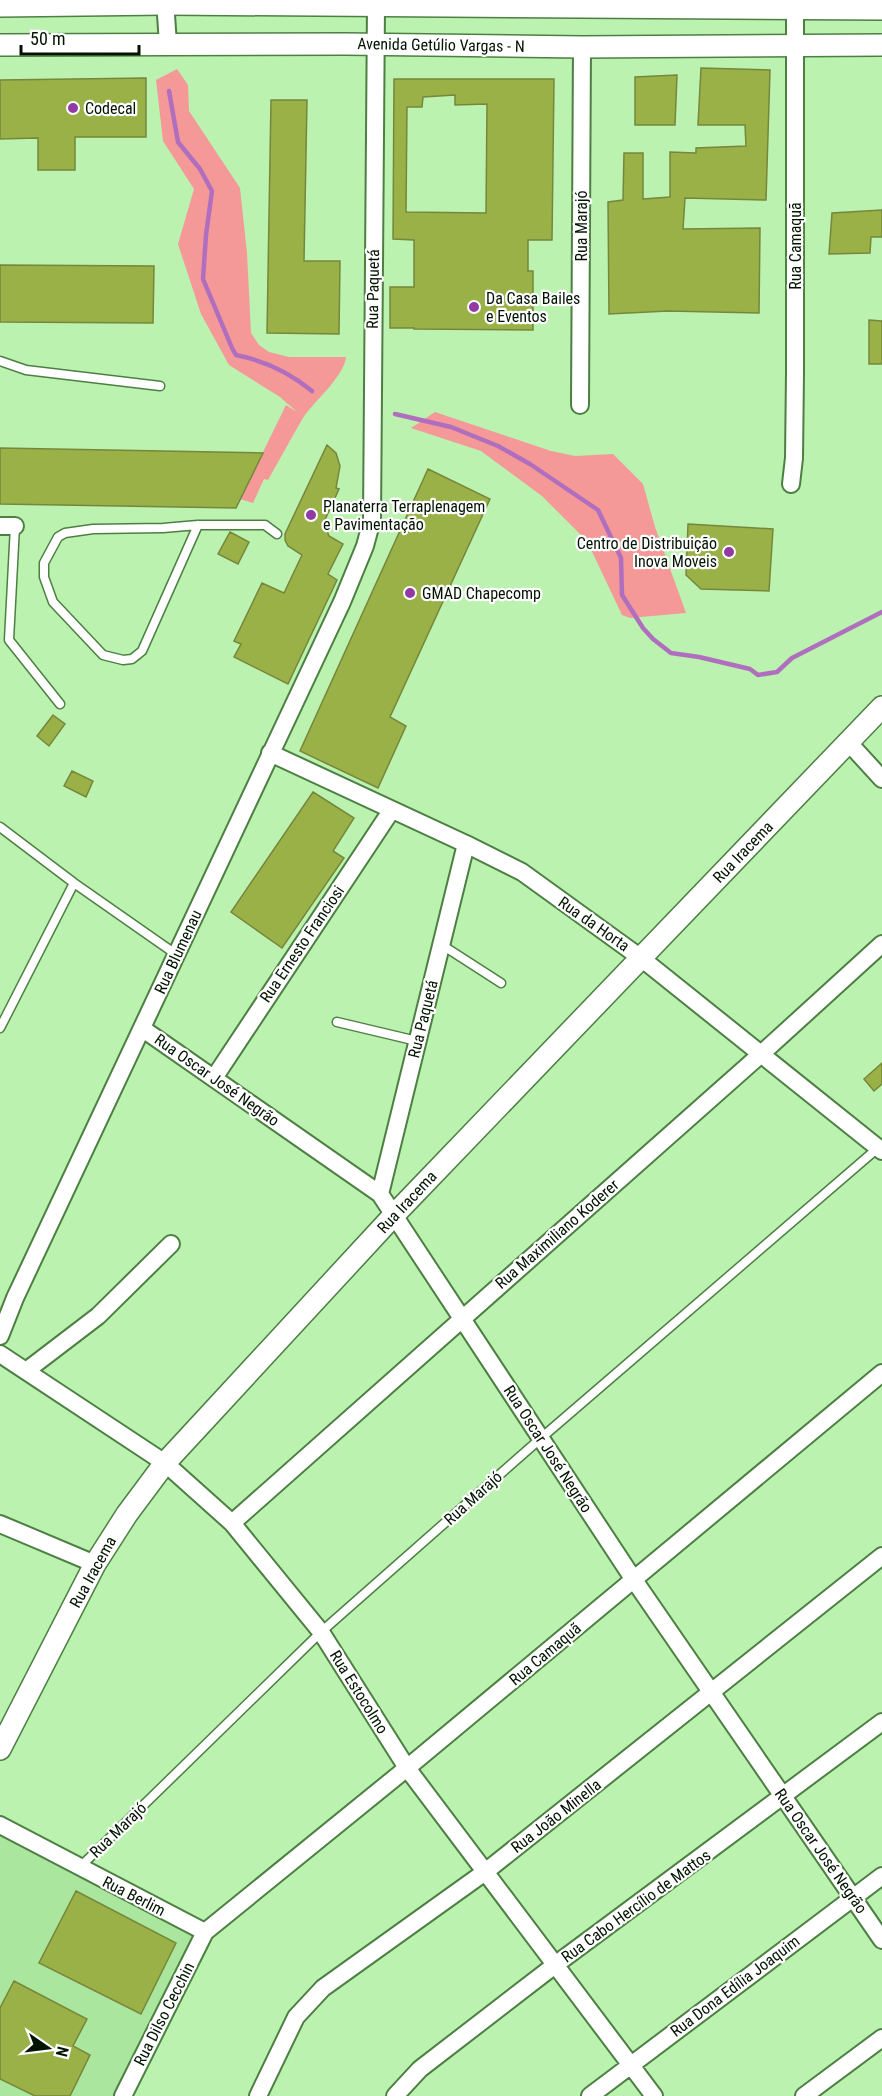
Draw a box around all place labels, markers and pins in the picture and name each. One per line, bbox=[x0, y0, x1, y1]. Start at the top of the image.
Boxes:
place label: Codecal bbox=[85, 99, 136, 118]
marker: Codecal bbox=[66, 101, 80, 115]
place label: Da Casa Bailes e Eventos bbox=[486, 289, 580, 326]
marker: Da Casa Bailes e Eventos bbox=[467, 300, 481, 314]
place label: Planaterra Terraplenagem e Pavimentação bbox=[323, 497, 485, 534]
marker: Planaterra Terraplenagem e Pavimentação bbox=[304, 508, 318, 522]
place label: Centro de Distribuição Inova Moveis bbox=[577, 534, 717, 571]
marker: Centro de Distribuição Inova Moveis bbox=[722, 545, 736, 559]
place label: GMAD Chapecomp bbox=[422, 584, 541, 603]
marker: GMAD Chapecomp bbox=[403, 586, 417, 600]

